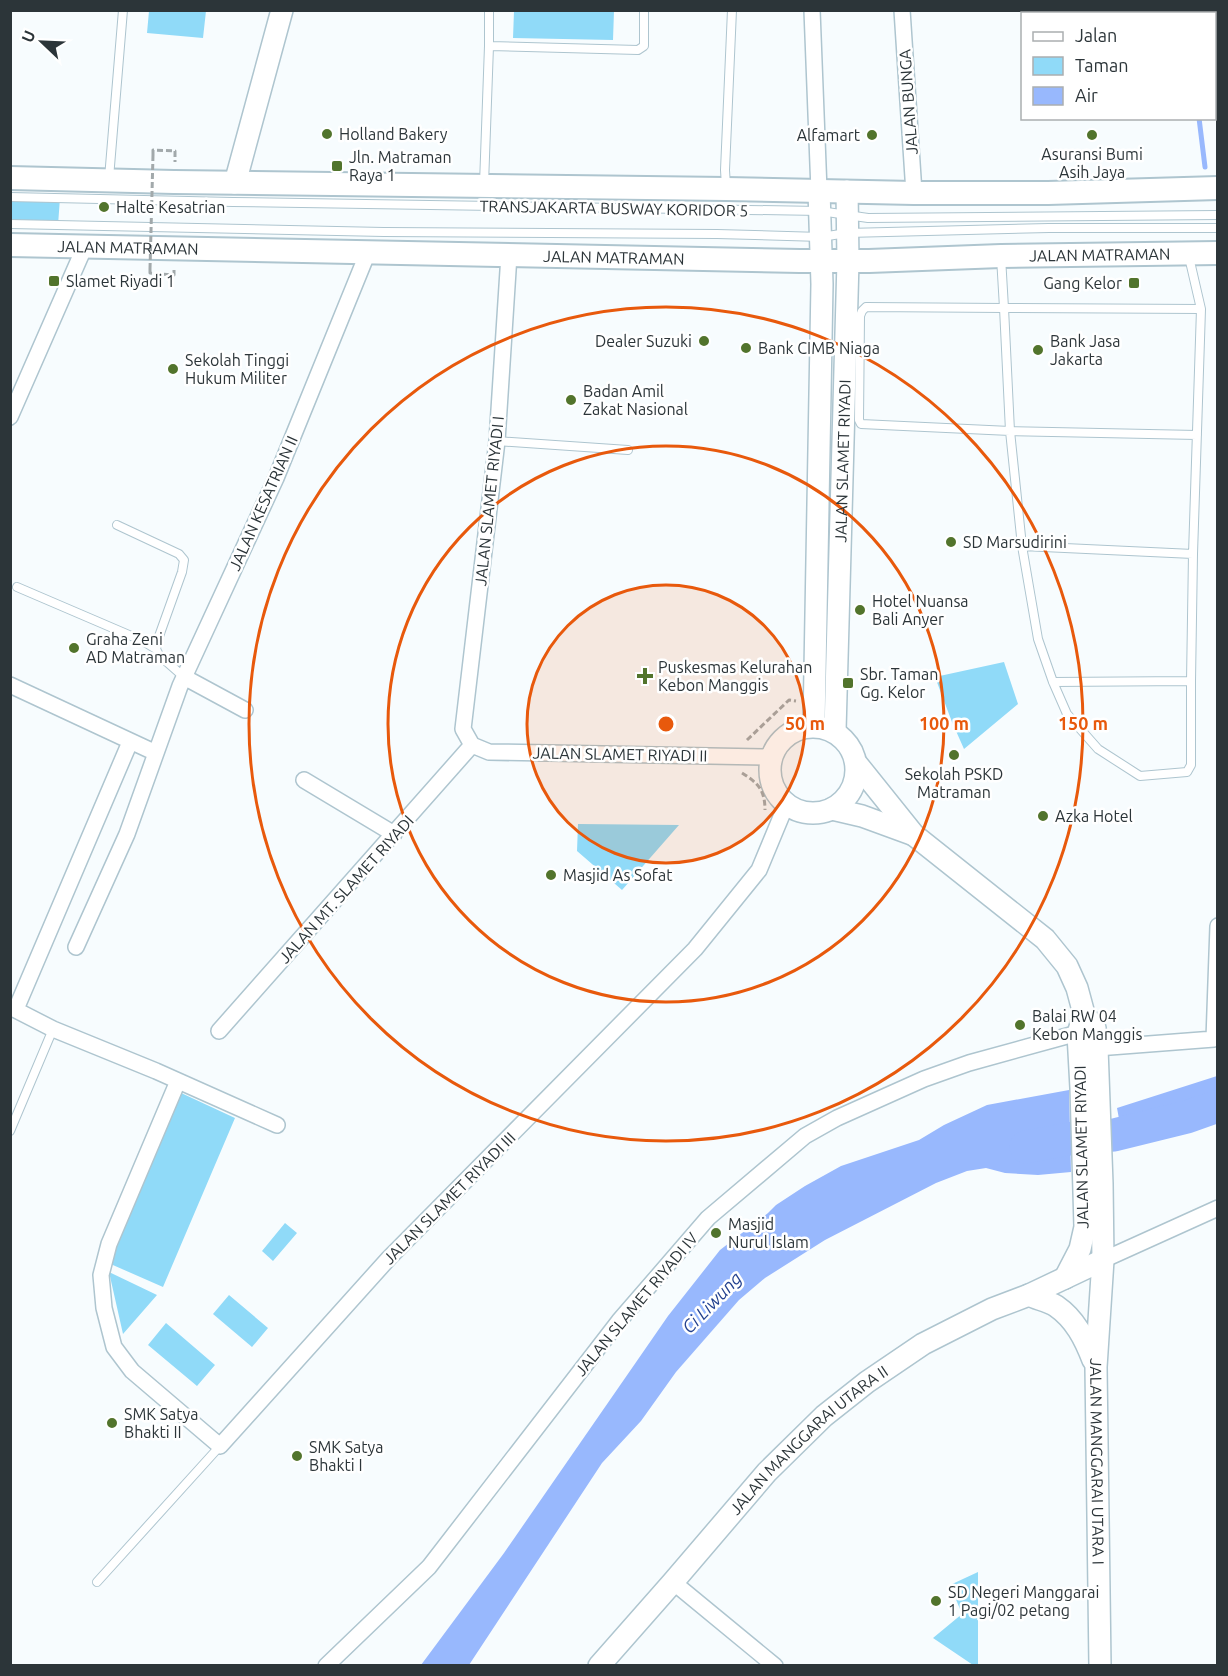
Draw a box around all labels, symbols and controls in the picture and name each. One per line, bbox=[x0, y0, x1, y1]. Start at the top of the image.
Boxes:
north arrow bbox=[12, 12, 72, 72]
legend bbox=[1021, 12, 1216, 120]
text: Jalan bbox=[1075, 25, 1117, 45]
text: U bbox=[18, 27, 39, 45]
street label: JALAN BUNGA bbox=[895, 48, 921, 155]
text: Taman bbox=[1075, 55, 1129, 75]
text: Air bbox=[1075, 85, 1098, 105]
place label: Holland Bakery bbox=[339, 125, 448, 143]
place label: Alfamart bbox=[797, 126, 861, 144]
marker: Holland Bakery bbox=[320, 127, 334, 141]
marker: Alfamart bbox=[865, 128, 879, 142]
marker: Asuransi Bumi Asih Jaya bbox=[1085, 128, 1099, 142]
place label: Asuransi Bumi Asih Jaya bbox=[1041, 145, 1143, 181]
place label: Jln. Matraman Raya 1 bbox=[349, 148, 452, 184]
marker: Jln. Matraman Raya 1 bbox=[330, 159, 344, 173]
street label: TRANSJAKARTA BUSWAY KORIDOR 5 bbox=[479, 197, 749, 219]
place label: Halte Kesatrian bbox=[116, 198, 225, 216]
marker: Halte Kesatrian bbox=[97, 200, 111, 214]
street label: JALAN MATRAMAN bbox=[57, 237, 199, 258]
street label: JALAN MATRAMAN bbox=[1029, 245, 1171, 265]
street label: JALAN MATRAMAN bbox=[543, 247, 685, 268]
place label: Slamet Riyadi 1 bbox=[66, 272, 175, 290]
marker: Slamet Riyadi 1 bbox=[47, 274, 61, 288]
place label: Gang Kelor bbox=[1043, 274, 1122, 292]
marker: Gang Kelor bbox=[1127, 276, 1141, 290]
place label: Dealer Suzuki bbox=[595, 332, 692, 350]
place label: Bank Jasa Jakarta bbox=[1050, 332, 1121, 368]
marker: Dealer Suzuki bbox=[697, 334, 711, 348]
place label: Bank CIMB Niaga bbox=[758, 339, 880, 357]
marker: Bank CIMB Niaga bbox=[739, 341, 753, 355]
marker: Bank Jasa Jakarta bbox=[1031, 343, 1045, 357]
place label: Sekolah Tinggi Hukum Militer bbox=[185, 351, 289, 387]
marker: Sekolah Tinggi Hukum Militer bbox=[166, 362, 180, 376]
street label: JALAN SLAMET RIYADI bbox=[831, 379, 854, 543]
place label: Badan Amil Zakat Nasional bbox=[583, 382, 688, 418]
marker: Badan Amil Zakat Nasional bbox=[564, 393, 578, 407]
street label: JALAN SLAMET RIYADI I bbox=[471, 415, 507, 587]
street label: JALAN KESATRIAN II bbox=[225, 433, 301, 573]
place label: SD Marsudirini bbox=[963, 533, 1067, 551]
marker: SD Marsudirini bbox=[944, 535, 958, 549]
place label: Hotel Nuansa Bali Anyer bbox=[872, 592, 969, 628]
marker: Hotel Nuansa Bali Anyer bbox=[853, 603, 867, 617]
place label: Graha Zeni AD Matraman bbox=[86, 630, 185, 666]
marker: Graha Zeni AD Matraman bbox=[67, 641, 81, 655]
place label: Puskesmas Kelurahan Kebon Manggis bbox=[658, 658, 812, 694]
place label: Sbr. Taman Gg. Kelor bbox=[860, 665, 938, 701]
marker: Puskesmas Kelurahan Kebon Manggis bbox=[636, 667, 654, 685]
marker: Sbr. Taman Gg. Kelor bbox=[841, 676, 855, 690]
text: 50 m bbox=[785, 713, 825, 733]
text: 100 m bbox=[919, 713, 969, 733]
text: 150 m bbox=[1058, 713, 1108, 733]
centre of rings bbox=[656, 714, 676, 734]
street label: JALAN SLAMET RIYADI II bbox=[532, 743, 708, 765]
marker: Sekolah PSKD Matraman bbox=[947, 748, 961, 762]
place label: Sekolah PSKD Matraman bbox=[905, 765, 1003, 801]
place label: Azka Hotel bbox=[1055, 807, 1133, 825]
marker: Azka Hotel bbox=[1036, 809, 1050, 823]
street label: JALAN MT. SLAMET RIYADI bbox=[275, 811, 417, 967]
place label: Masjid As Sofat bbox=[563, 866, 673, 884]
marker: Masjid As Sofat bbox=[544, 868, 558, 882]
place label: Balai RW 04 Kebon Manggis bbox=[1032, 1007, 1142, 1043]
marker: Balai RW 04 Kebon Manggis bbox=[1013, 1018, 1027, 1032]
street label: JALAN SLAMET RIYADI bbox=[1071, 1065, 1091, 1229]
street label: JALAN SLAMET RIYADI III bbox=[379, 1128, 519, 1268]
place label: Masjid Nurul Islam bbox=[728, 1215, 809, 1251]
marker: Masjid Nurul Islam bbox=[709, 1226, 723, 1240]
street label: JALAN SLAMET RIYADI IV bbox=[571, 1229, 701, 1379]
water label: Ci Liwung bbox=[677, 1268, 745, 1337]
street label: JALAN MANGGARAI UTARA I bbox=[1087, 1358, 1108, 1565]
street label: JALAN MANGGARAI UTARA II bbox=[726, 1362, 891, 1518]
place label: SMK Satya Bhakti II bbox=[124, 1405, 199, 1441]
marker: SMK Satya Bhakti II bbox=[105, 1416, 119, 1430]
place label: SMK Satya Bhakti I bbox=[309, 1438, 384, 1474]
marker: SMK Satya Bhakti I bbox=[290, 1449, 304, 1463]
place label: SD Negeri Manggarai 1 Pagi/02 petang bbox=[948, 1583, 1099, 1619]
marker: SD Negeri Manggarai 1 Pagi/02 petang bbox=[929, 1594, 943, 1608]

